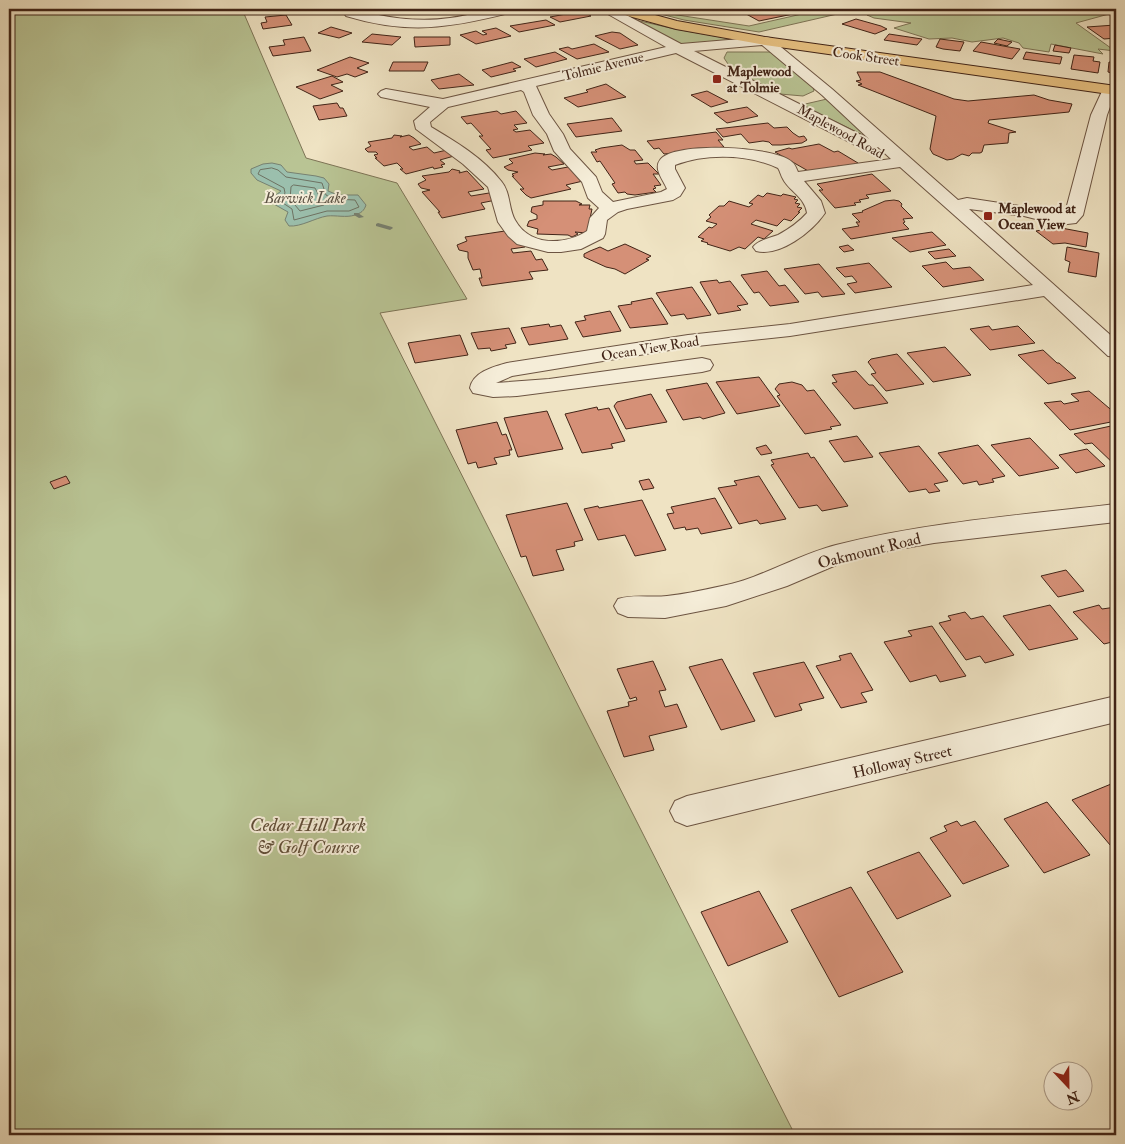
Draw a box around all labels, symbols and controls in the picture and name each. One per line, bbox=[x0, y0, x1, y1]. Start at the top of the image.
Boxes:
street label: Cook Street bbox=[832, 43, 901, 70]
street label: Tolmie Avenue bbox=[561, 48, 645, 85]
place label: Maplewood at Tolmie bbox=[726, 63, 792, 96]
marker: Maplewood at Tolmie bbox=[711, 73, 723, 85]
street label: Maplewood Road bbox=[794, 101, 887, 163]
water label: Barwick Lake bbox=[263, 189, 347, 208]
place label: Maplewood at Ocean View bbox=[997, 200, 1076, 233]
marker: Maplewood at Ocean View bbox=[982, 210, 994, 222]
street label: Ocean View Road bbox=[600, 332, 700, 365]
street label: Oakmount Road bbox=[816, 528, 923, 573]
street label: Holloway Street bbox=[851, 741, 954, 783]
park label: Cedar Hill Park & Golf Course bbox=[250, 813, 366, 859]
north arrow bbox=[1042, 1062, 1092, 1112]
text: N bbox=[1063, 1087, 1083, 1108]

